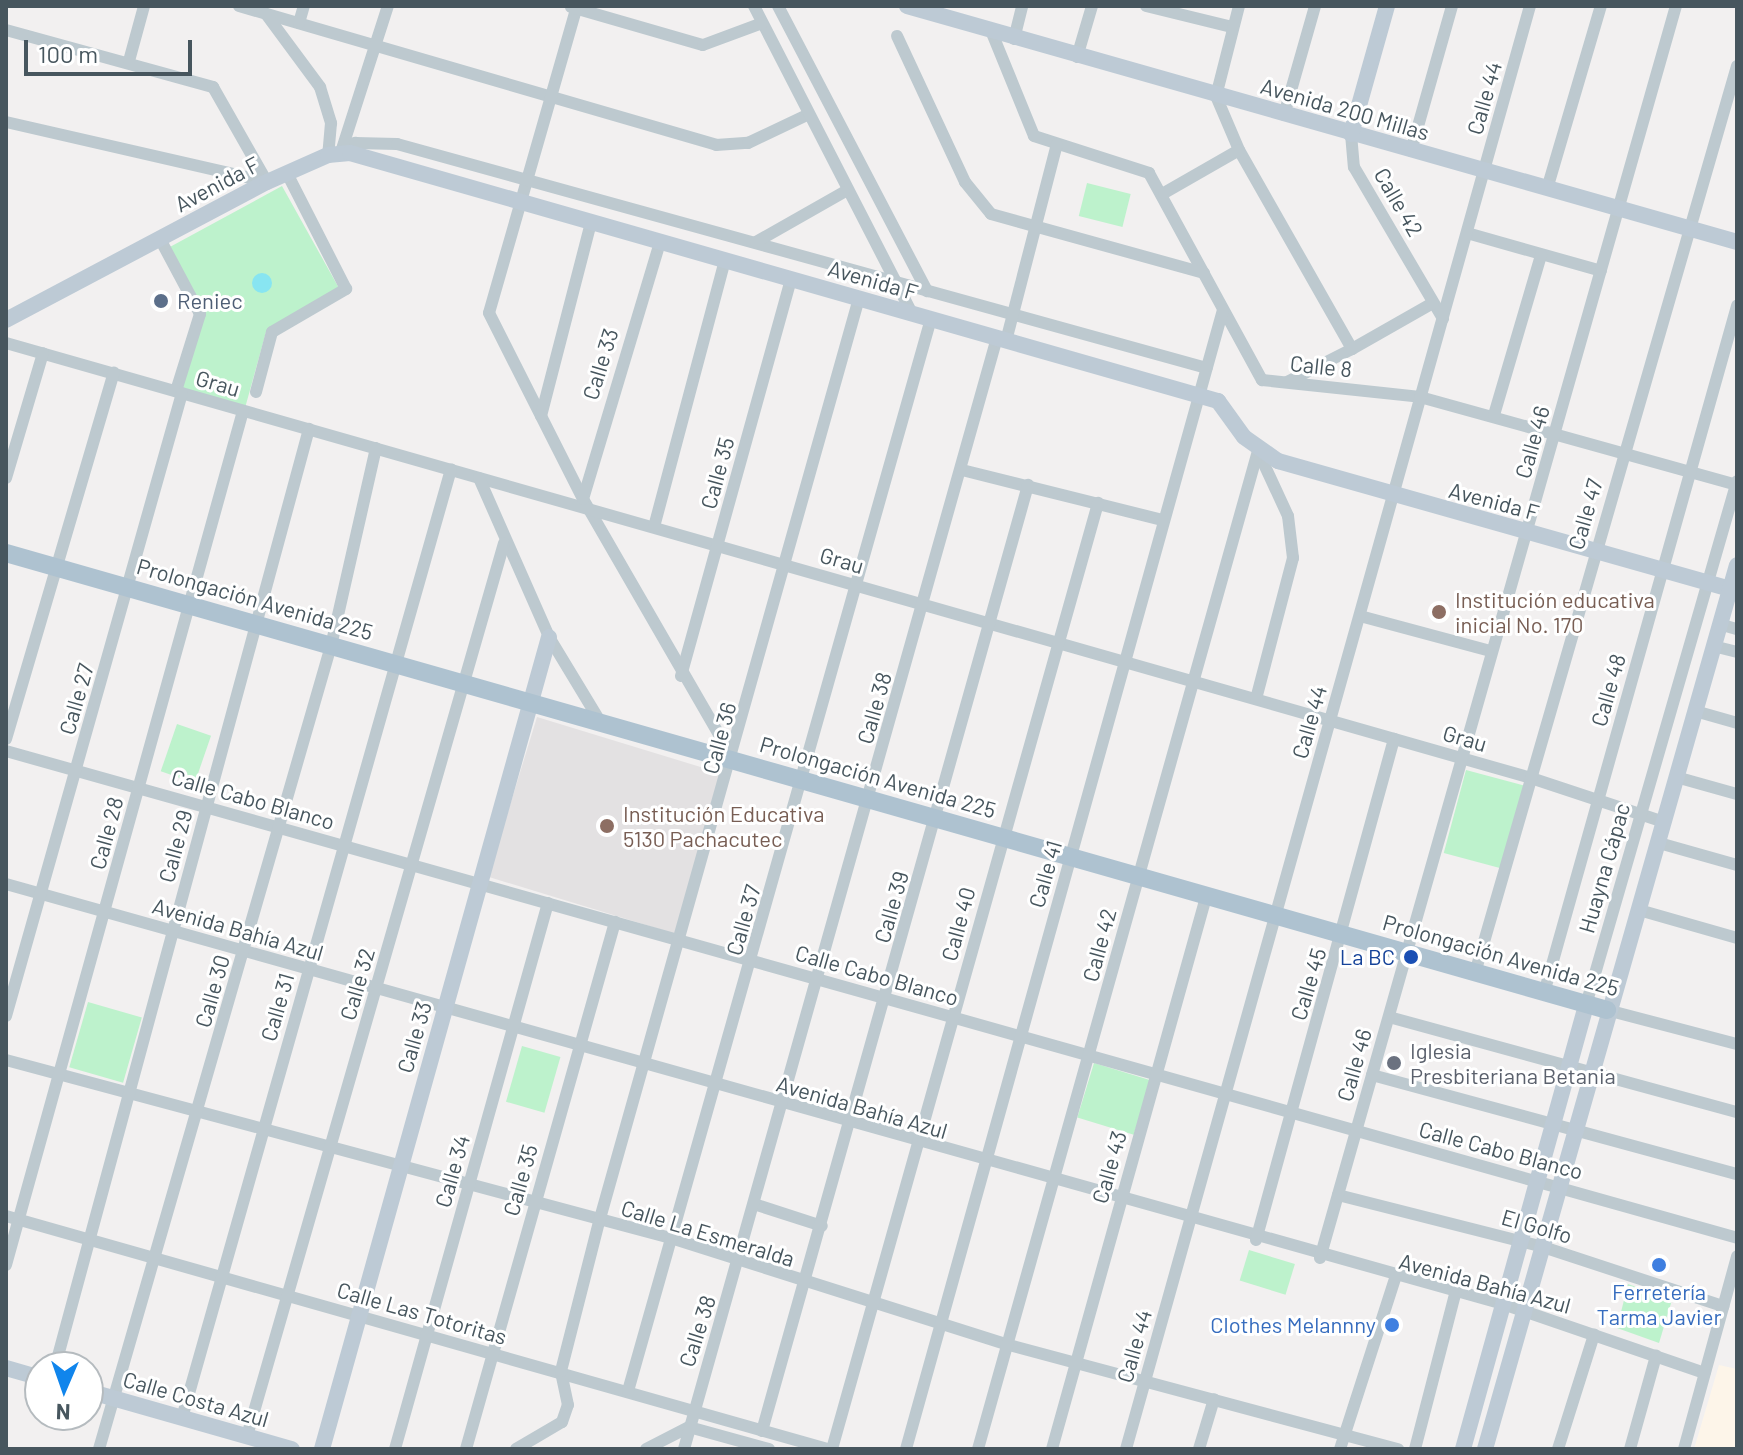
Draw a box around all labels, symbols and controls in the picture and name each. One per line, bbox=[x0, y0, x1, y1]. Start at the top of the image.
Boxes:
scale bar bbox=[28, 24, 196, 74]
text: 100 m bbox=[38, 39, 98, 68]
street label: Calle 44 bbox=[1461, 58, 1507, 138]
street label: Avenida 200 Millas bbox=[1258, 72, 1432, 146]
street label: Avenida F bbox=[170, 151, 264, 217]
street label: Calle 42 bbox=[1369, 163, 1429, 241]
street label: Avenida F bbox=[825, 255, 921, 305]
place label: Reniec bbox=[177, 288, 243, 314]
marker: Reniec bbox=[152, 292, 170, 310]
street label: Calle 33 bbox=[577, 325, 623, 403]
street label: Calle 8 bbox=[1289, 350, 1353, 382]
street label: Grau bbox=[193, 364, 243, 402]
street label: Calle 46 bbox=[1509, 403, 1555, 481]
street label: Calle 35 bbox=[695, 434, 739, 512]
street label: Calle 47 bbox=[1562, 475, 1608, 553]
street label: Avenida F bbox=[1446, 476, 1542, 526]
street label: Grau bbox=[817, 541, 867, 579]
street label: Prolongación Avenida 225 bbox=[134, 553, 376, 645]
place label: Institución educativa inicial No. 170 bbox=[1455, 586, 1655, 638]
marker: Institución educativa inicial No. 170 bbox=[1430, 603, 1448, 621]
street label: Calle 48 bbox=[1585, 651, 1631, 729]
street label: Calle 27 bbox=[53, 660, 99, 738]
street label: Calle 38 bbox=[851, 669, 897, 747]
street label: Calle 44 bbox=[1286, 682, 1332, 762]
street label: Calle 36 bbox=[697, 699, 741, 777]
street label: Grau bbox=[1440, 719, 1490, 757]
street label: Prolongación Avenida 225 bbox=[757, 731, 999, 823]
street label: Calle Cabo Blanco bbox=[168, 763, 338, 835]
street label: Calle 28 bbox=[84, 794, 128, 872]
place label: Institución Educativa 5130 Pachacutec bbox=[623, 800, 824, 852]
street label: Huayna Cápac bbox=[1573, 800, 1635, 936]
street label: Calle 29 bbox=[153, 807, 197, 885]
marker: Institución Educativa 5130 Pachacutec bbox=[598, 817, 616, 835]
street label: Calle 41 bbox=[1023, 837, 1067, 911]
street label: Calle 39 bbox=[868, 868, 914, 946]
street label: Calle 37 bbox=[720, 882, 766, 958]
street label: Calle 40 bbox=[936, 884, 980, 964]
street label: Avenida Bahía Azul bbox=[149, 892, 327, 966]
street label: Calle 42 bbox=[1077, 906, 1121, 984]
street label: Prolongación Avenida 225 bbox=[1380, 909, 1622, 1001]
street label: Calle Cabo Blanco bbox=[792, 939, 962, 1011]
place label: La BC bbox=[1340, 944, 1395, 970]
street label: Calle 32 bbox=[334, 945, 380, 1023]
street label: Calle 45 bbox=[1285, 945, 1331, 1023]
marker: La BC bbox=[1402, 948, 1420, 966]
street label: Calle 30 bbox=[189, 952, 235, 1030]
street label: Calle 31 bbox=[255, 970, 299, 1044]
street label: Calle 33 bbox=[391, 998, 437, 1076]
street label: Calle 46 bbox=[1331, 1026, 1377, 1104]
place label: Iglesia Presbiteriana Betania bbox=[1410, 1037, 1616, 1088]
marker: Iglesia Presbiteriana Betania bbox=[1385, 1054, 1403, 1072]
street label: Avenida Bahía Azul bbox=[773, 1070, 951, 1144]
street label: Calle Cabo Blanco bbox=[1416, 1115, 1586, 1185]
street label: Calle 43 bbox=[1086, 1128, 1132, 1206]
street label: Calle 34 bbox=[429, 1132, 475, 1210]
street label: Calle 35 bbox=[497, 1141, 543, 1219]
street label: Calle La Esmeralda bbox=[618, 1194, 798, 1272]
street label: El Golfo bbox=[1499, 1203, 1575, 1249]
street label: Avenida Bahía Azul bbox=[1396, 1247, 1574, 1319]
marker: Ferretería Tarma Javier bbox=[1650, 1256, 1668, 1274]
street label: Calle Las Totoritas bbox=[334, 1276, 510, 1350]
place label: Ferretería Tarma Javier bbox=[1597, 1278, 1721, 1330]
street label: Calle 38 bbox=[673, 1292, 721, 1370]
street label: Calle 44 bbox=[1111, 1306, 1157, 1386]
place label: Clothes Melannny bbox=[1210, 1312, 1376, 1338]
marker: Clothes Melannny bbox=[1383, 1316, 1401, 1334]
north arrow bbox=[24, 1351, 104, 1431]
street label: Calle Costa Azul bbox=[120, 1366, 272, 1432]
text: N bbox=[55, 1400, 71, 1426]

